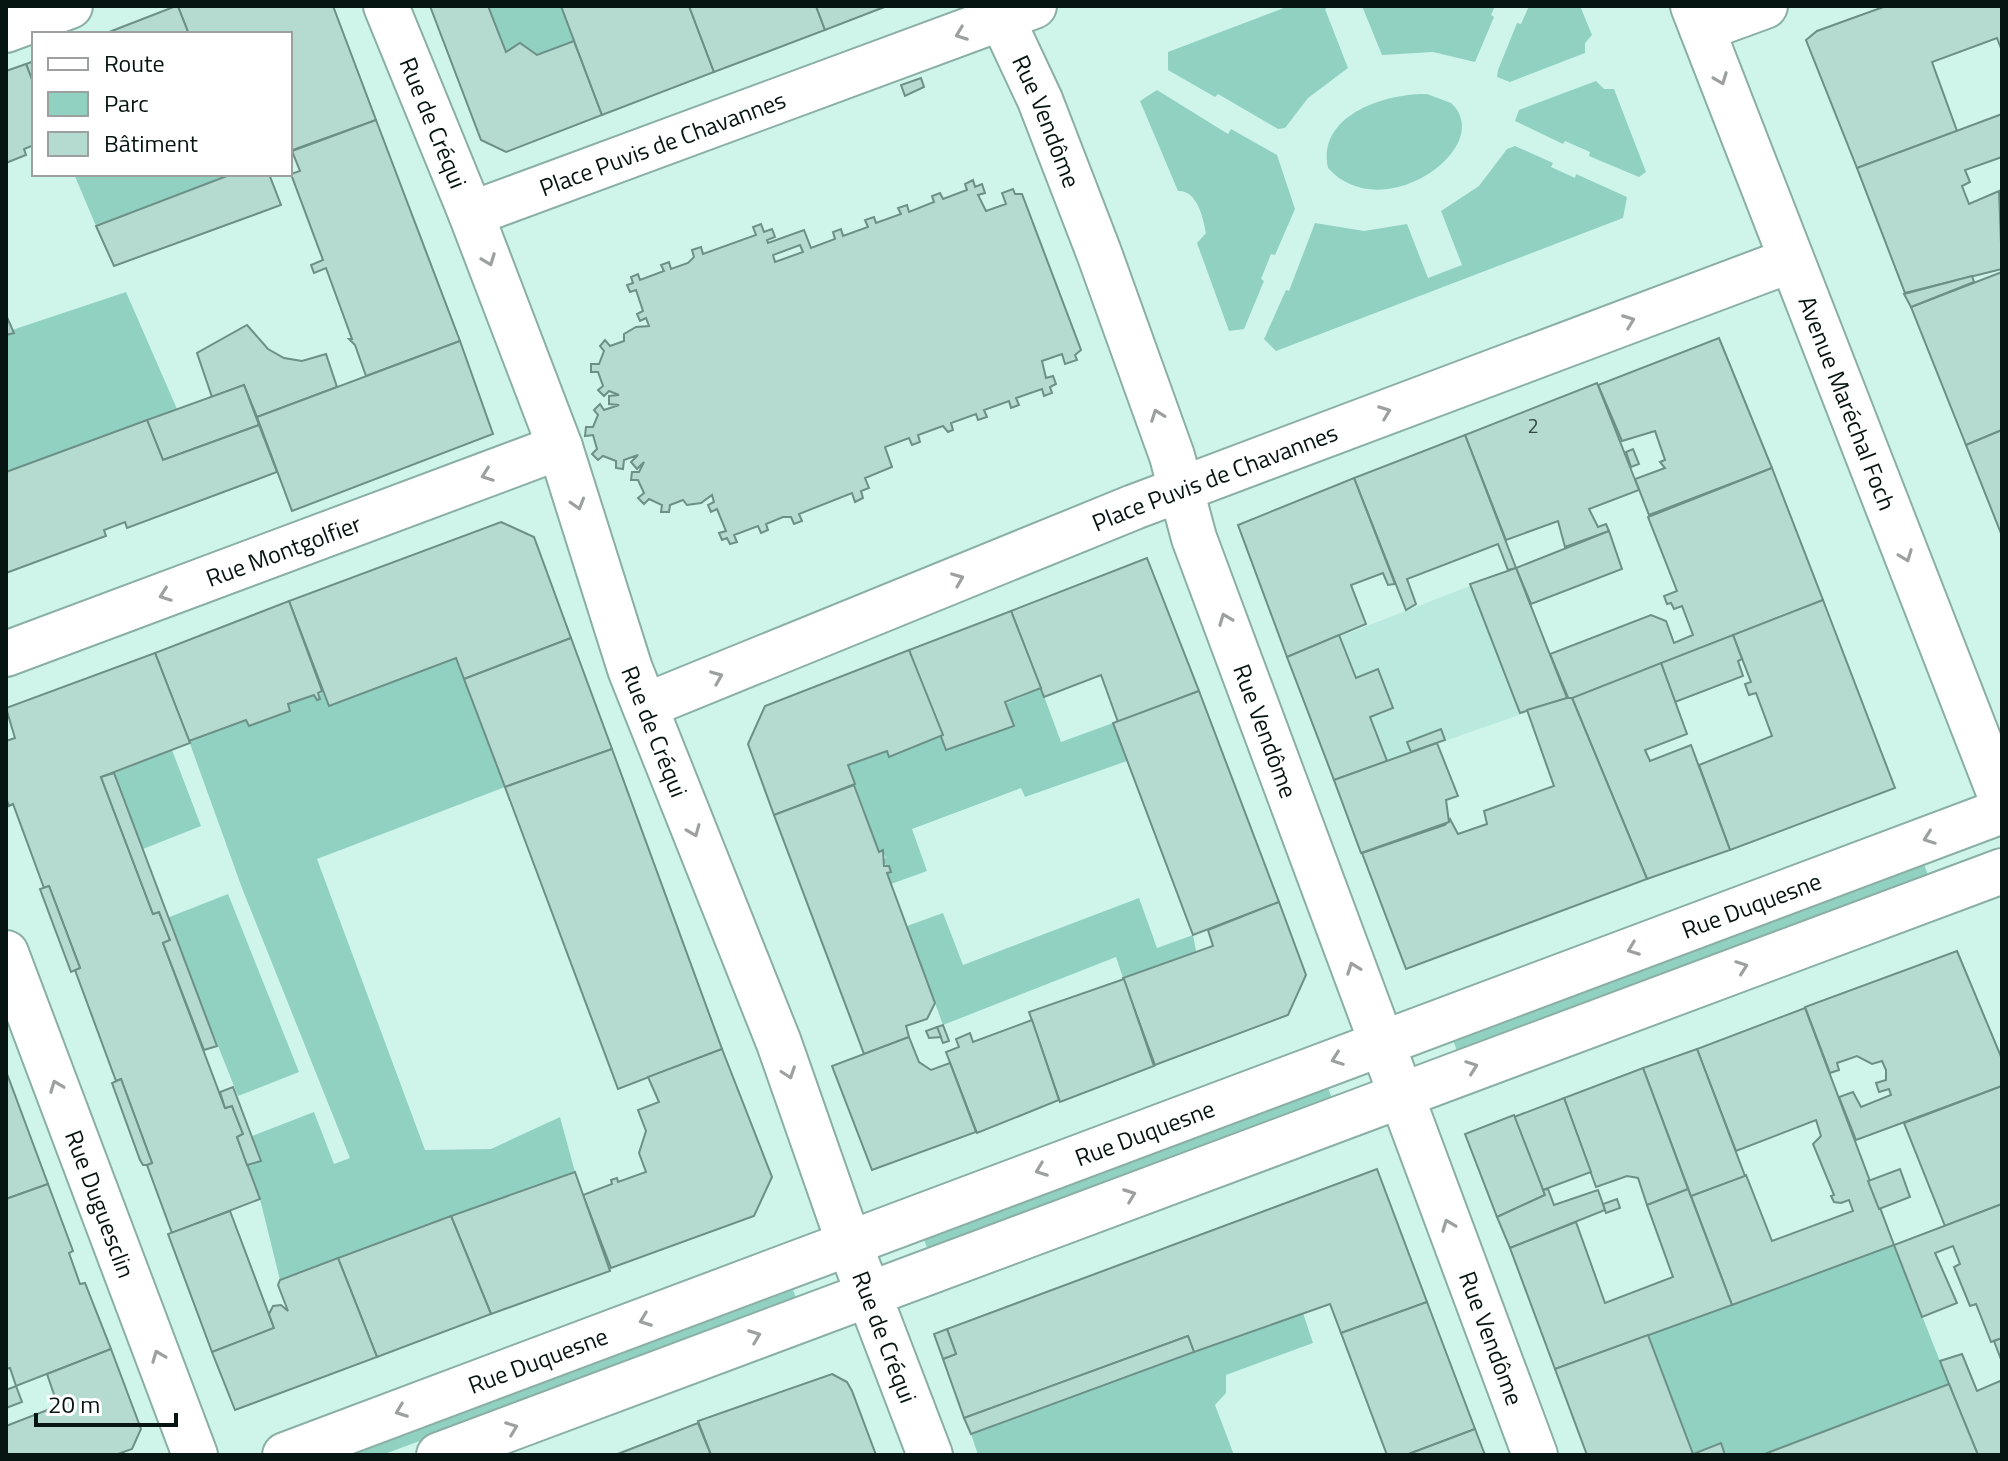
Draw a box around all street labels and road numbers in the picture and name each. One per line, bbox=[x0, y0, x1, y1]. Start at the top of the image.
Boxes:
street label: Rue Vendôme bbox=[1003, 49, 1090, 193]
street label: Rue de Créqui bbox=[391, 52, 477, 194]
street label: Place Puvis de Chavannes bbox=[534, 81, 791, 205]
street label: Avenue Maréchal Foch bbox=[1790, 291, 1905, 515]
street label: Place Puvis de Chavannes bbox=[1086, 414, 1343, 540]
street label: Rue Montgolfier bbox=[201, 505, 366, 596]
street label: Rue Vendôme bbox=[1224, 659, 1307, 803]
street label: Rue de Créqui bbox=[612, 660, 697, 802]
street label: Rue Duquesne bbox=[1676, 862, 1826, 948]
street label: Rue Duquesne bbox=[1069, 1090, 1220, 1175]
street label: Rue Duguesclin bbox=[56, 1125, 145, 1283]
street label: Rue de Créqui bbox=[843, 1266, 926, 1408]
street label: Rue Vendôme bbox=[1450, 1266, 1533, 1410]
street label: Rue Duquesne bbox=[463, 1318, 613, 1403]

